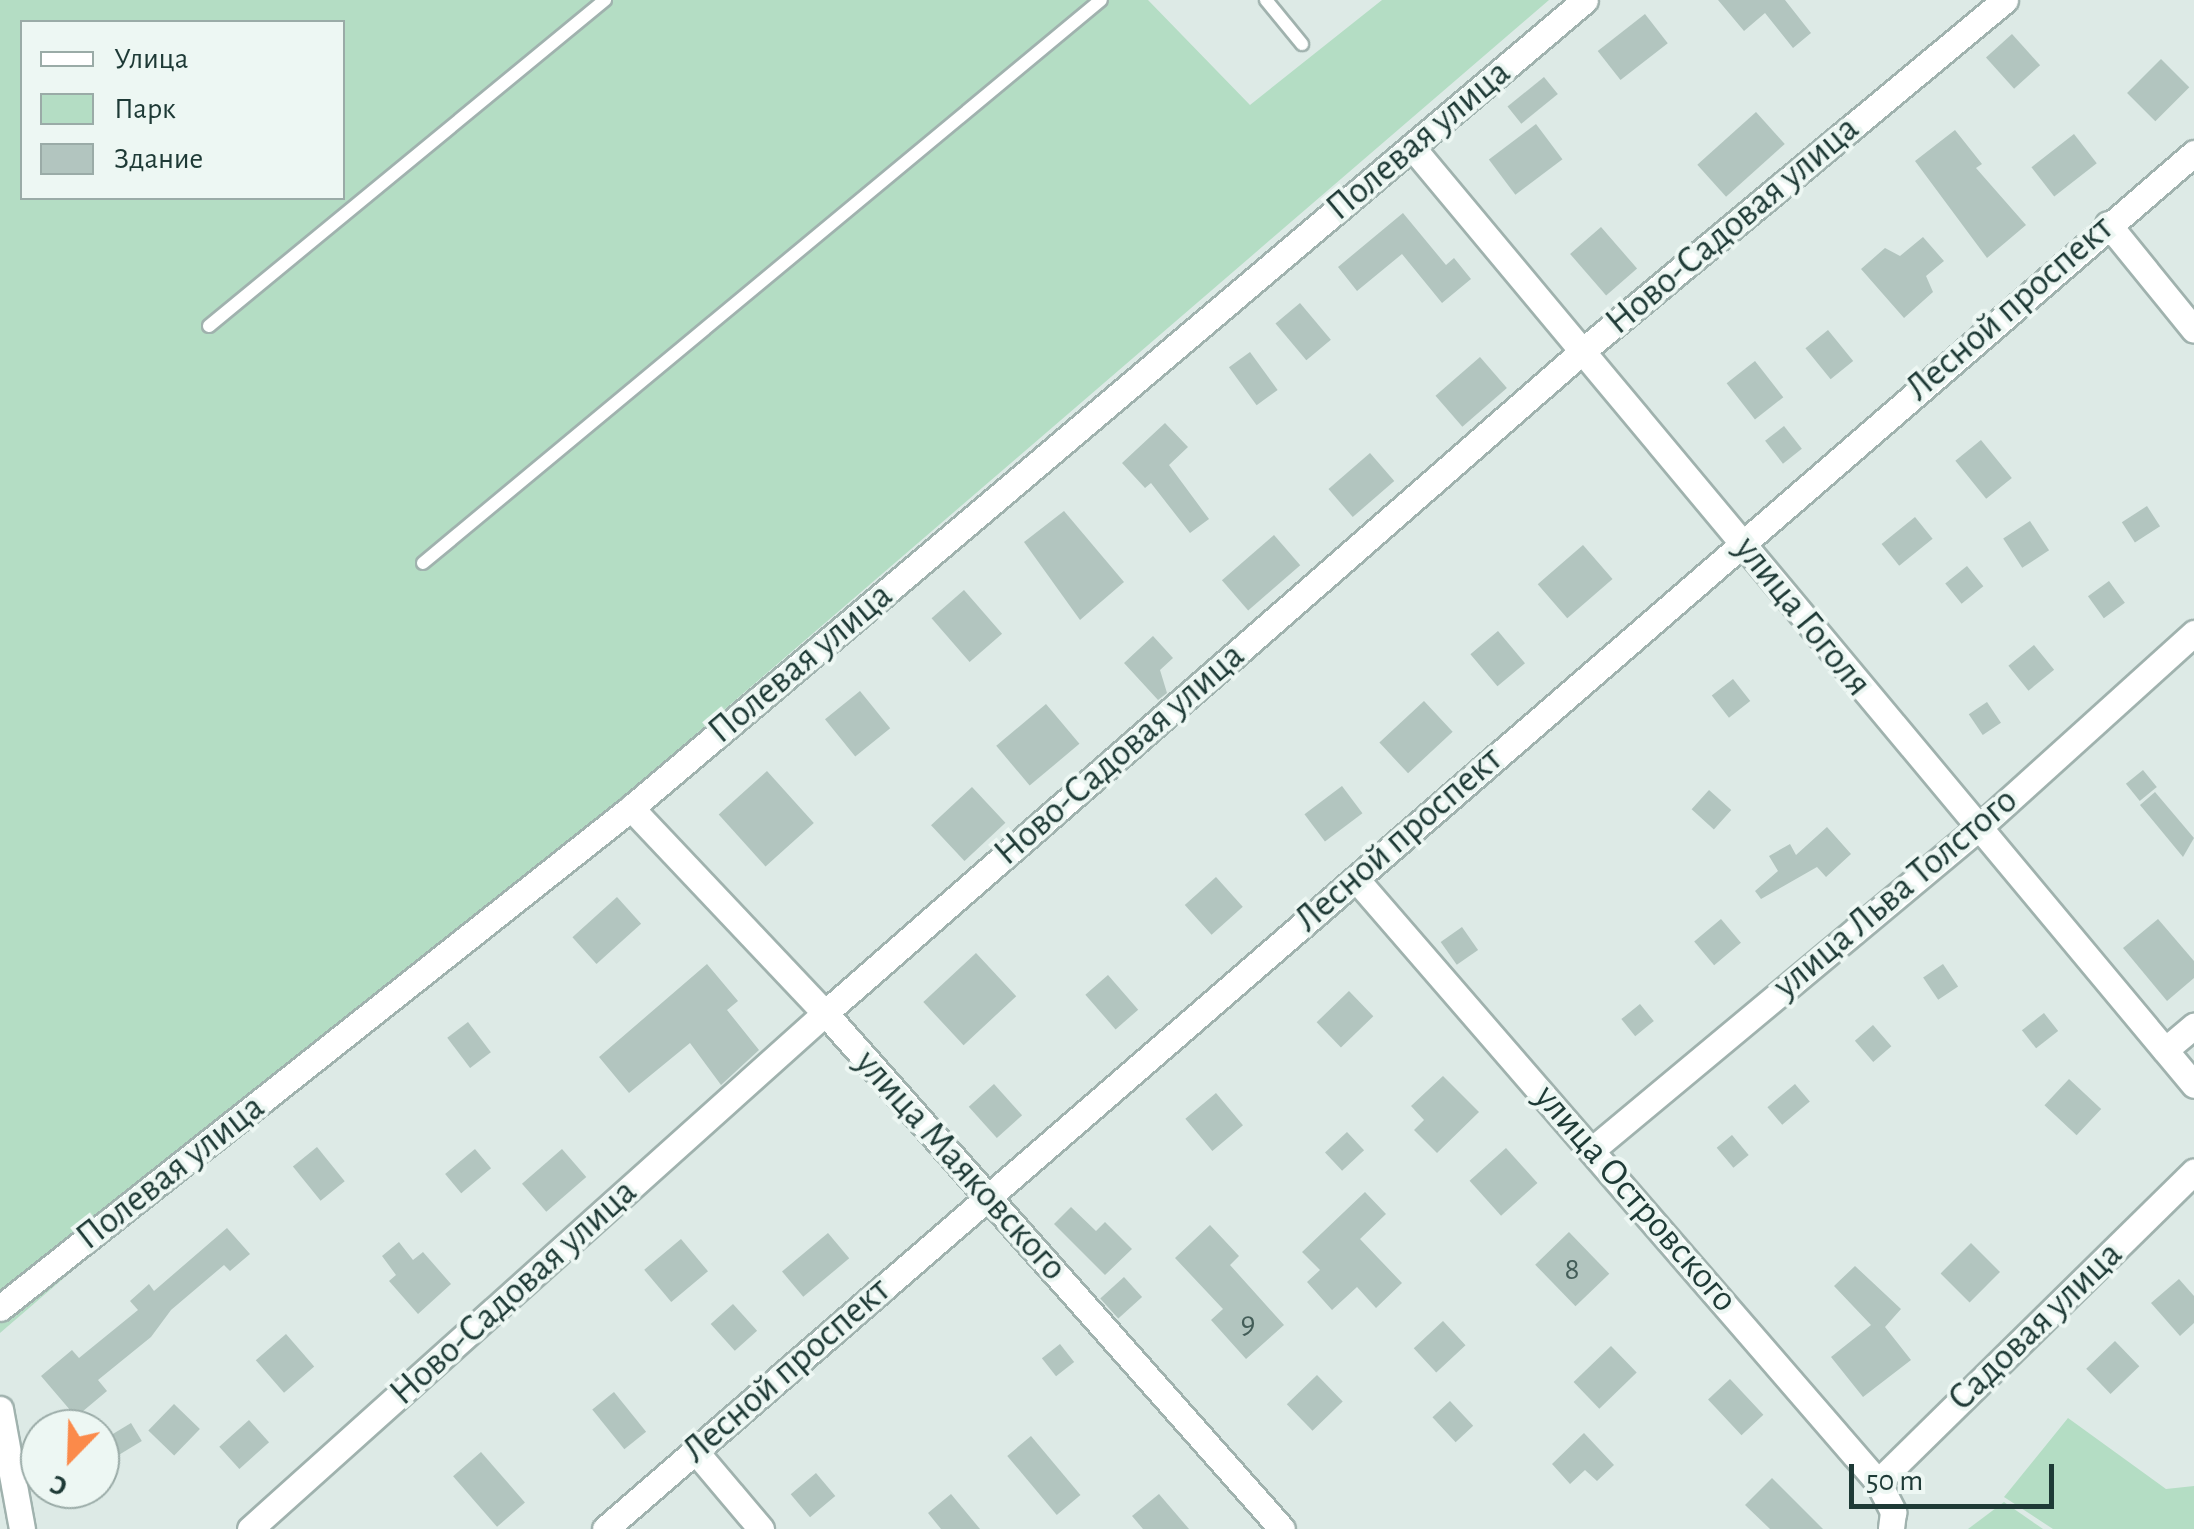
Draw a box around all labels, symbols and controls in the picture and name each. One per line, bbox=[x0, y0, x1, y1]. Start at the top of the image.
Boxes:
legend bbox=[20, 20, 345, 200]
text: Улица bbox=[114, 44, 189, 74]
street label: Полевая улица bbox=[1318, 51, 1520, 231]
text: Парк bbox=[114, 94, 176, 124]
street label: Ново-Садовая улица bbox=[1597, 107, 1869, 345]
text: Здание bbox=[114, 144, 203, 174]
street label: Лесной проспект bbox=[1897, 207, 2123, 411]
street label: улица Гоголя bbox=[1724, 528, 1880, 706]
street label: Полевая улица bbox=[700, 574, 902, 754]
street label: Ново-Садовая улица bbox=[985, 634, 1255, 876]
street label: Лесной проспект bbox=[1286, 738, 1512, 942]
street label: улица Льва Толстого bbox=[1765, 779, 2027, 1009]
street label: улица Маяковского bbox=[844, 1041, 1076, 1291]
street label: улица Островского bbox=[1524, 1076, 1746, 1322]
street label: Полевая улица bbox=[68, 1085, 274, 1261]
street label: Ново-Садовая улица bbox=[381, 1170, 647, 1416]
street label: Садовая улица bbox=[1939, 1232, 2133, 1422]
house number: 8 bbox=[1564, 1250, 1580, 1288]
street label: Лесной проспект bbox=[674, 1269, 900, 1473]
house number: 9 bbox=[1240, 1304, 1256, 1342]
north arrow bbox=[20, 1409, 120, 1509]
scale bar bbox=[1854, 1444, 2059, 1506]
text: 50 m bbox=[1866, 1466, 1923, 1496]
text: С bbox=[46, 1469, 72, 1501]

